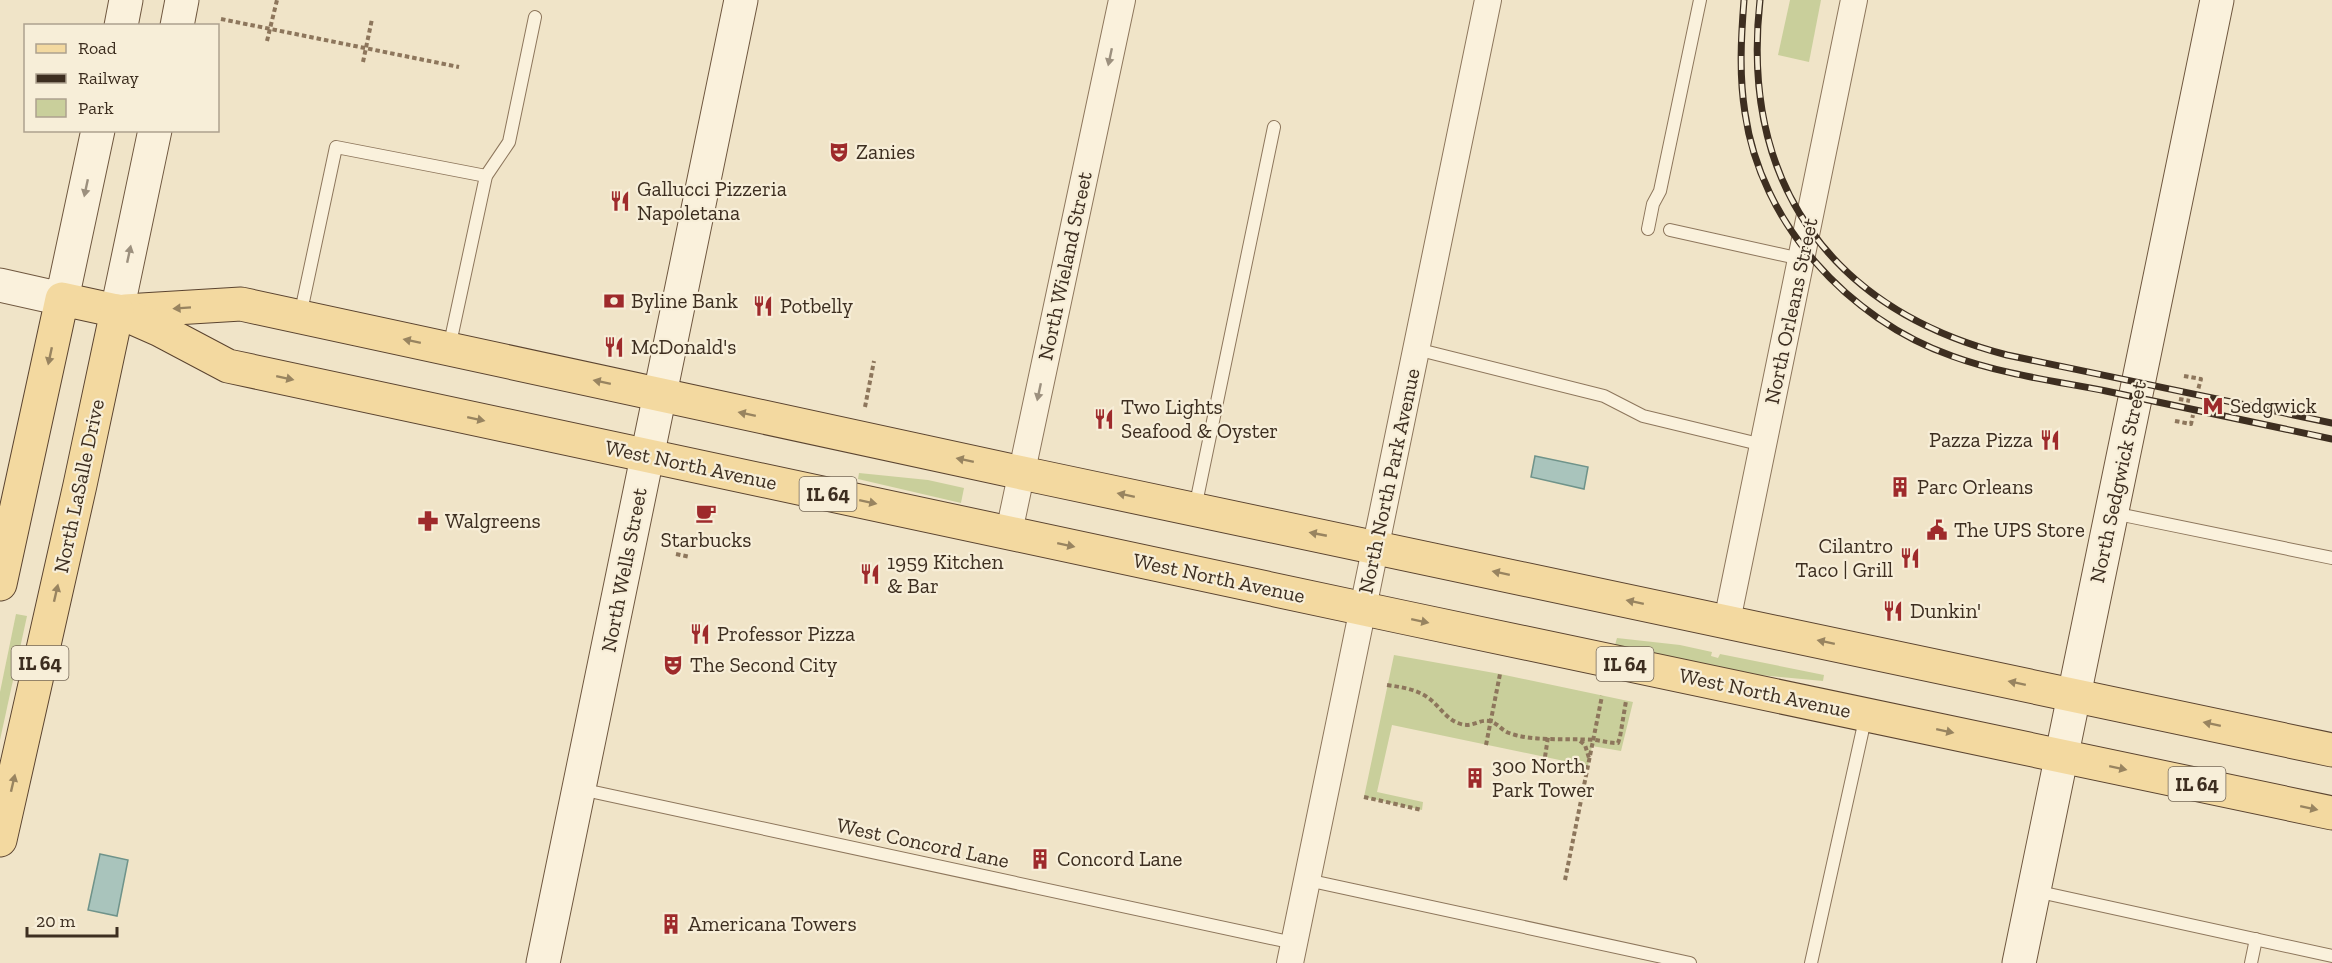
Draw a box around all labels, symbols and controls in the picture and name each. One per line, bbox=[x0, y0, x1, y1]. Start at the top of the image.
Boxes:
legend bbox=[24, 24, 219, 132]
text: Road bbox=[78, 37, 117, 59]
one-way arrow bbox=[1105, 48, 1114, 67]
text: Railway bbox=[78, 67, 140, 89]
text: Park bbox=[78, 97, 114, 119]
place label: Zanies bbox=[856, 139, 915, 164]
theatre icon: Zanies bbox=[827, 140, 851, 164]
street label: North Wieland Street bbox=[1032, 169, 1097, 363]
place label: Gallucci Pizzeria Napoletana bbox=[637, 176, 787, 225]
one-way arrow bbox=[80, 178, 90, 197]
restaurant icon: Gallucci Pizzeria Napoletana bbox=[608, 189, 632, 213]
street label: North Orleans Street bbox=[1759, 215, 1822, 406]
one-way arrow bbox=[125, 244, 134, 263]
place label: Byline Bank bbox=[631, 288, 738, 313]
bank icon: Byline Bank bbox=[602, 289, 626, 313]
place label: Potbelly bbox=[780, 293, 853, 318]
restaurant icon: Potbelly bbox=[751, 294, 775, 318]
one-way arrow bbox=[173, 303, 192, 313]
place label: McDonald's bbox=[631, 334, 736, 359]
restaurant icon: McDonald's bbox=[602, 335, 626, 359]
one-way arrow bbox=[402, 336, 421, 345]
one-way arrow bbox=[44, 347, 54, 365]
street label: North North Park Avenue bbox=[1352, 366, 1425, 596]
one-way arrow bbox=[276, 374, 295, 383]
one-way arrow bbox=[593, 377, 611, 387]
street label: North Sedgwick Street bbox=[2084, 379, 2151, 585]
one-way arrow bbox=[1034, 383, 1043, 402]
place label: Sedgwick bbox=[2230, 393, 2317, 418]
place label: Two Lights Seafood & Oyster bbox=[1121, 394, 1278, 443]
metro station icon: Sedgwick bbox=[2201, 394, 2225, 418]
street label: North LaSalle Drive bbox=[48, 397, 109, 575]
restaurant icon: Two Lights Seafood & Oyster bbox=[1092, 407, 1116, 431]
one-way arrow bbox=[737, 408, 756, 418]
one-way arrow bbox=[466, 414, 485, 424]
place label: Pazza Pizza bbox=[1929, 427, 2033, 452]
restaurant icon: Pazza Pizza bbox=[2038, 428, 2062, 452]
street label: West North Avenue bbox=[603, 434, 779, 495]
one-way arrow bbox=[955, 455, 974, 465]
place label: Parc Orleans bbox=[1917, 474, 2033, 499]
building icon: Parc Orleans bbox=[1888, 475, 1912, 499]
road number: IL 64 bbox=[800, 477, 856, 511]
street label: North Wells Street bbox=[595, 485, 652, 654]
one-way arrow bbox=[1117, 489, 1135, 499]
one-way arrow bbox=[859, 498, 878, 507]
cafe icon: Starbucks bbox=[694, 501, 718, 525]
place label: Walgreens bbox=[445, 508, 541, 533]
pharmacy icon: Walgreens bbox=[416, 509, 440, 533]
place label: The UPS Store bbox=[1954, 517, 2085, 542]
public building icon: The UPS Store bbox=[1925, 518, 1949, 542]
place label: Starbucks bbox=[661, 527, 751, 552]
one-way arrow bbox=[1309, 529, 1328, 538]
place label: Cilantro Taco | Grill bbox=[1795, 533, 1893, 582]
one-way arrow bbox=[1057, 540, 1076, 550]
restaurant icon: Cilantro Taco | Grill bbox=[1898, 546, 1922, 570]
street label: West North Avenue bbox=[1131, 547, 1307, 608]
place label: 1959 Kitchen & Bar bbox=[887, 549, 1003, 598]
restaurant icon: 1959 Kitchen & Bar bbox=[858, 562, 882, 586]
one-way arrow bbox=[1491, 568, 1510, 577]
one-way arrow bbox=[51, 584, 61, 602]
one-way arrow bbox=[1626, 596, 1645, 606]
place label: Dunkin' bbox=[1910, 598, 1981, 623]
restaurant icon: Dunkin' bbox=[1881, 599, 1905, 623]
one-way arrow bbox=[1411, 617, 1430, 626]
place label: Professor Pizza bbox=[717, 621, 855, 646]
restaurant icon: Professor Pizza bbox=[688, 622, 712, 646]
one-way arrow bbox=[1817, 637, 1835, 647]
road number: IL 64 bbox=[12, 646, 68, 680]
road number: IL 64 bbox=[1596, 647, 1654, 681]
place label: The Second City bbox=[690, 652, 838, 677]
theatre icon: The Second City bbox=[661, 653, 685, 677]
street label: West North Avenue bbox=[1677, 662, 1853, 723]
one-way arrow bbox=[2007, 678, 2026, 687]
one-way arrow bbox=[2202, 719, 2221, 728]
one-way arrow bbox=[1935, 727, 1954, 737]
place label: 300 North Park Tower bbox=[1492, 753, 1595, 802]
one-way arrow bbox=[2109, 764, 2128, 773]
building icon: 300 North Park Tower bbox=[1463, 766, 1487, 790]
road number: IL 64 bbox=[2168, 767, 2226, 801]
one-way arrow bbox=[9, 773, 18, 792]
one-way arrow bbox=[2300, 804, 2319, 813]
street label: West Concord Lane bbox=[835, 812, 1012, 873]
place label: Concord Lane bbox=[1057, 846, 1183, 871]
building icon: Concord Lane bbox=[1028, 847, 1052, 871]
scale bar bbox=[27, 900, 117, 938]
text: 20 m bbox=[36, 910, 76, 932]
place label: Americana Towers bbox=[688, 911, 857, 936]
building icon: Americana Towers bbox=[659, 912, 683, 936]

